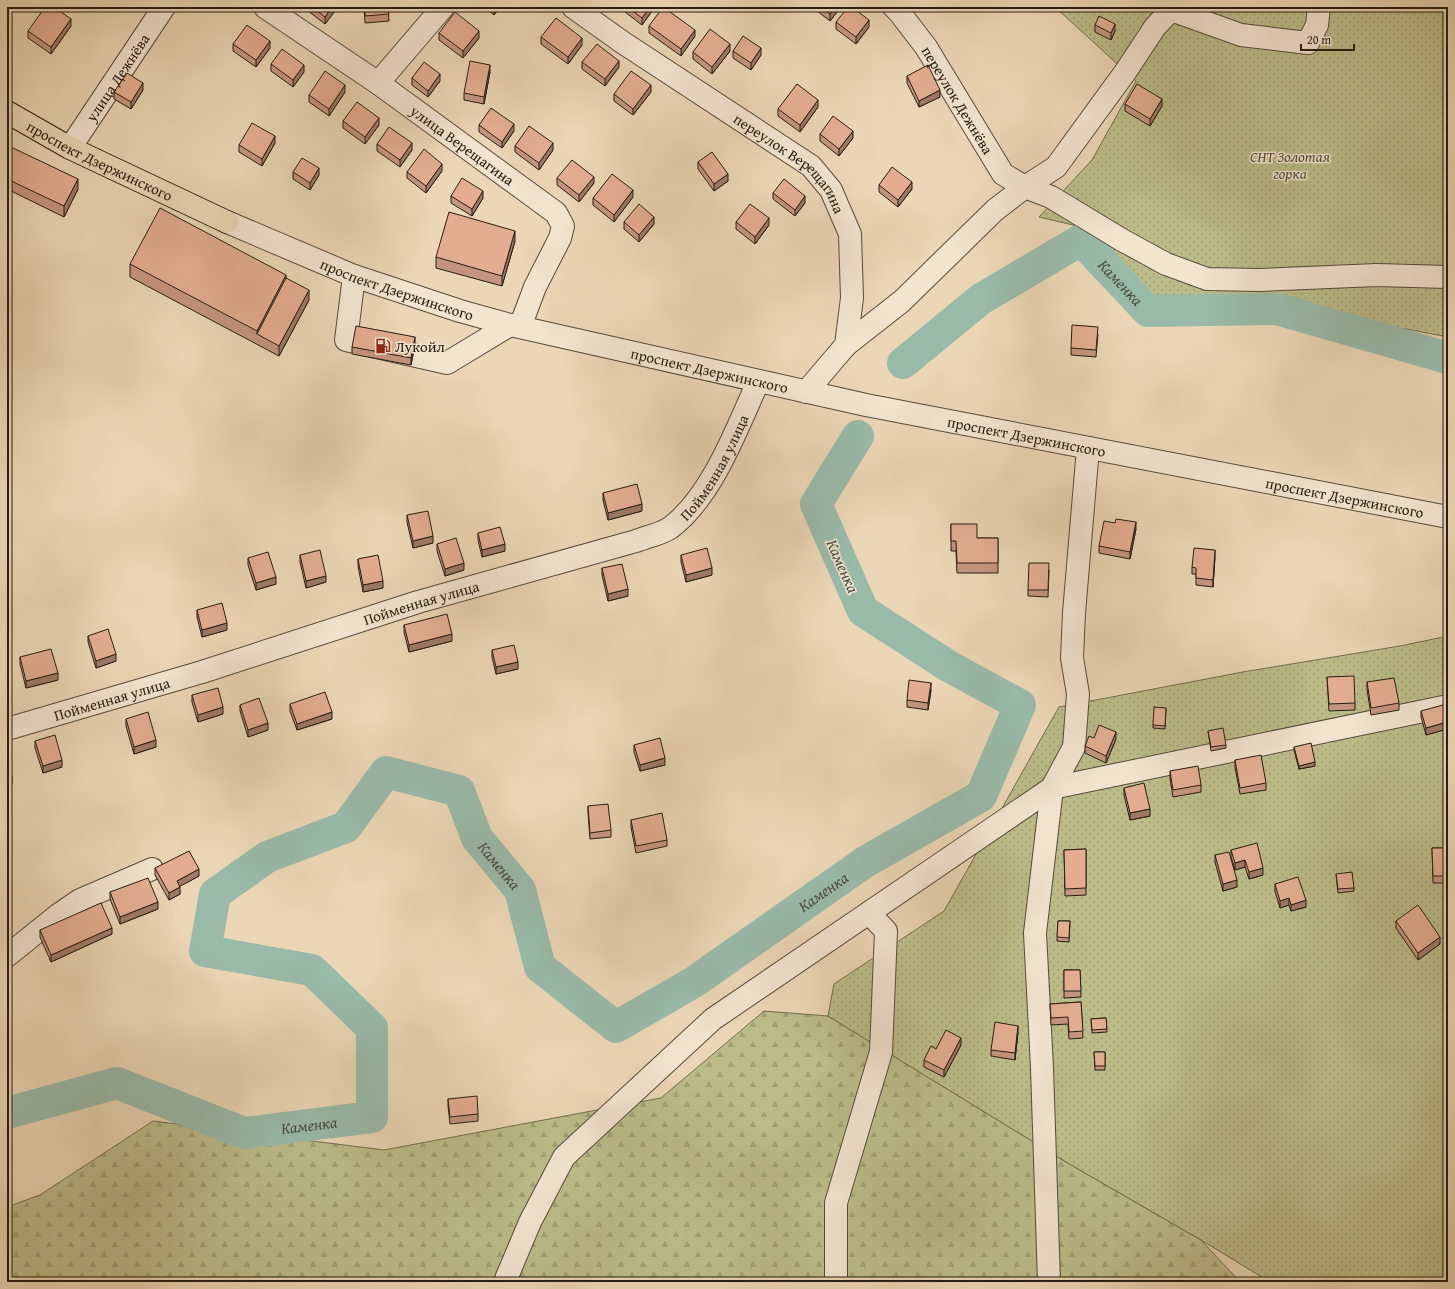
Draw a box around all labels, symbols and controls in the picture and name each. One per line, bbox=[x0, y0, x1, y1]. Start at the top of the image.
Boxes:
scale bar bbox=[1301, 26, 1354, 52]
street label: улица Дежнёва bbox=[80, 28, 155, 126]
text: 20 m bbox=[1307, 31, 1331, 48]
street label: переулок Дежнёва bbox=[917, 42, 999, 159]
street label: улица Верещагина bbox=[405, 99, 520, 190]
street label: переулок Верещагина bbox=[730, 108, 851, 217]
street label: проспект Дзержинского bbox=[23, 115, 177, 206]
park label: СНТ Золотая горка bbox=[1250, 146, 1331, 184]
street label: проспект Дзержинского bbox=[317, 252, 476, 325]
water label: Каменка bbox=[1093, 253, 1149, 311]
place label: Лукойл bbox=[395, 336, 445, 357]
fuel station icon: Лукойл bbox=[374, 337, 392, 355]
street label: проспект Дзержинского bbox=[629, 342, 791, 398]
street label: Пойменная улица bbox=[675, 410, 753, 525]
street label: проспект Дзержинского bbox=[946, 410, 1108, 461]
street label: проспект Дзержинского bbox=[1264, 472, 1426, 523]
water label: Каменка bbox=[821, 535, 866, 597]
street label: Пойменная улица bbox=[360, 575, 482, 630]
street label: Пойменная улица bbox=[51, 671, 173, 725]
water label: Каменка bbox=[472, 836, 527, 895]
water label: Каменка bbox=[793, 865, 854, 918]
water label: Каменка bbox=[279, 1109, 339, 1140]

